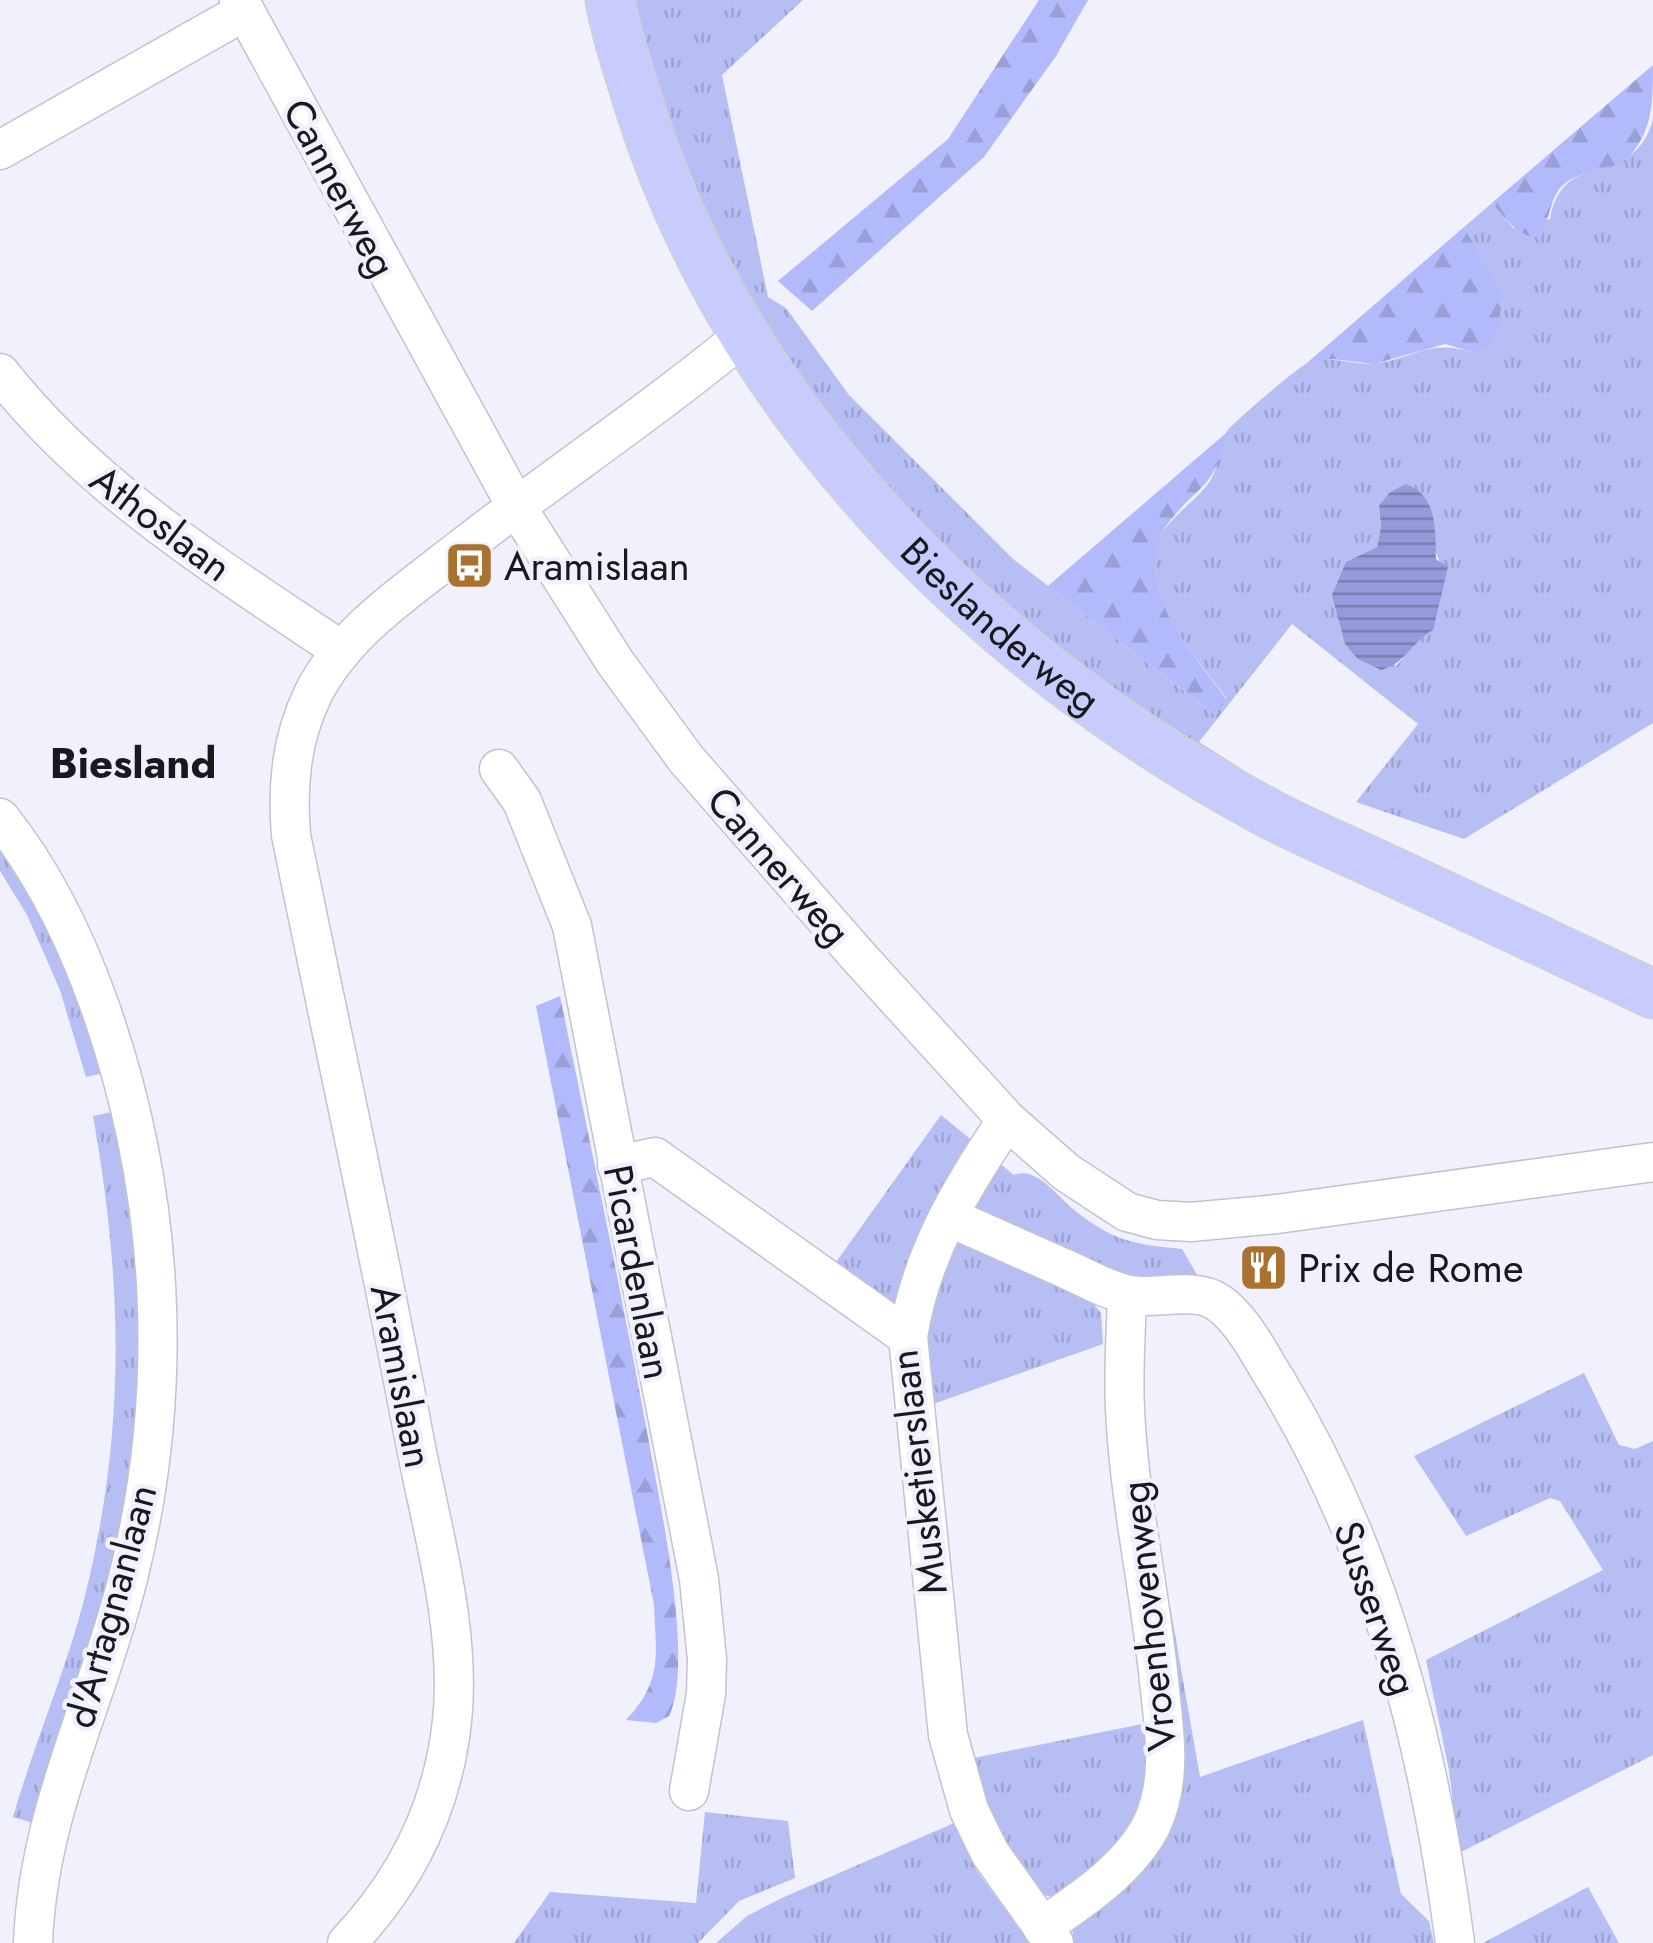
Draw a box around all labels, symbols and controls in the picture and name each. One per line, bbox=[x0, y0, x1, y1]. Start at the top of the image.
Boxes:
street label: Cannerweg bbox=[269, 89, 411, 287]
street label: Athoslaan bbox=[78, 451, 244, 595]
street label: Bieslanderweg bbox=[887, 524, 1112, 728]
place label: Aramislaan bbox=[504, 537, 690, 595]
bus stop icon: Aramislaan bbox=[443, 540, 495, 592]
district label: Biesland bbox=[50, 733, 216, 794]
street label: Cannerweg bbox=[693, 774, 865, 958]
street label: Picardenlaan bbox=[589, 1160, 687, 1384]
place label: Prix de Rome bbox=[1298, 1239, 1523, 1297]
restaurant icon: Prix de Rome bbox=[1237, 1242, 1289, 1294]
street label: Aramislaan bbox=[356, 1279, 448, 1473]
street label: Musketierslaan bbox=[874, 1346, 962, 1598]
street label: d'Artagnanlaan bbox=[51, 1478, 171, 1734]
street label: Vroenhovenweg bbox=[1105, 1478, 1191, 1754]
street label: Susserweg bbox=[1319, 1513, 1433, 1703]

